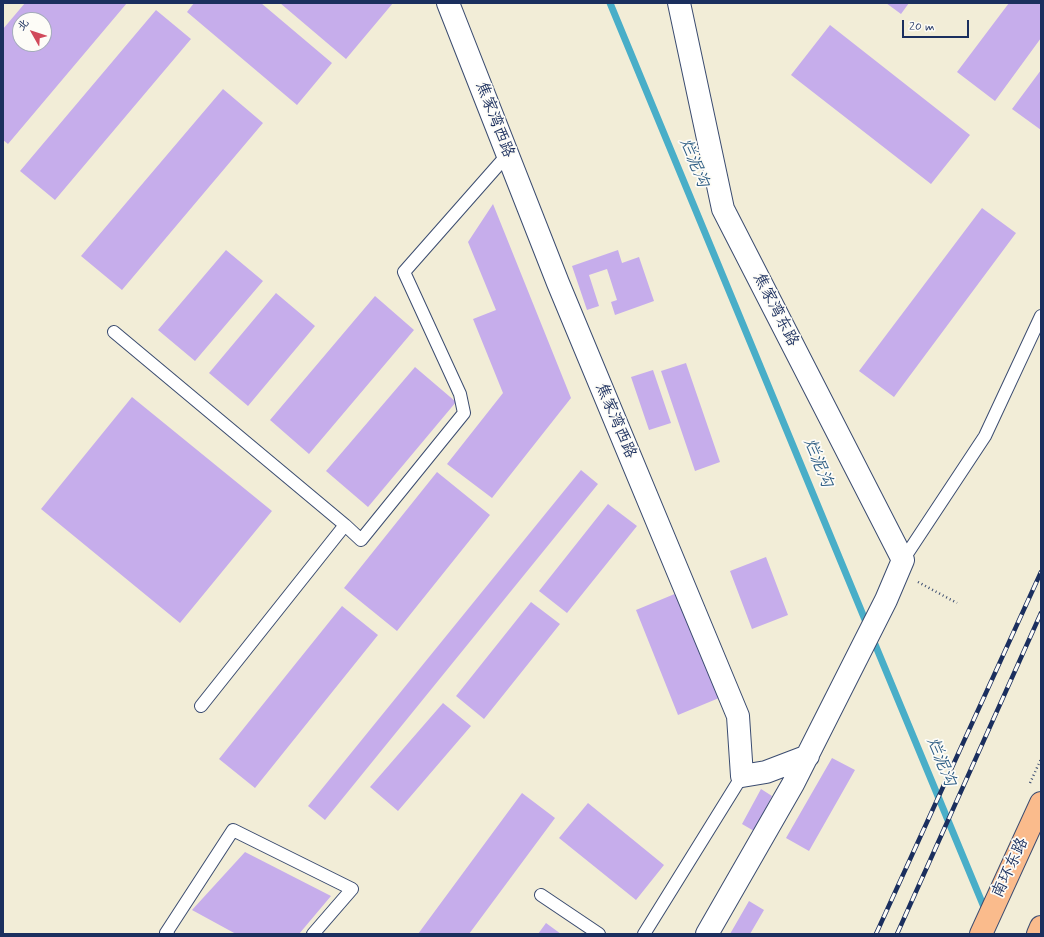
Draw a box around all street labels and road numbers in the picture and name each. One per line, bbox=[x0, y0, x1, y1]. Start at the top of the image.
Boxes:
street label: 焦家湾西路 bbox=[471, 79, 517, 161]
street label: 焦家湾东路 bbox=[748, 270, 802, 350]
street label: 焦家湾西路 bbox=[591, 380, 639, 462]
street label: 南环东路 bbox=[989, 835, 1033, 901]

